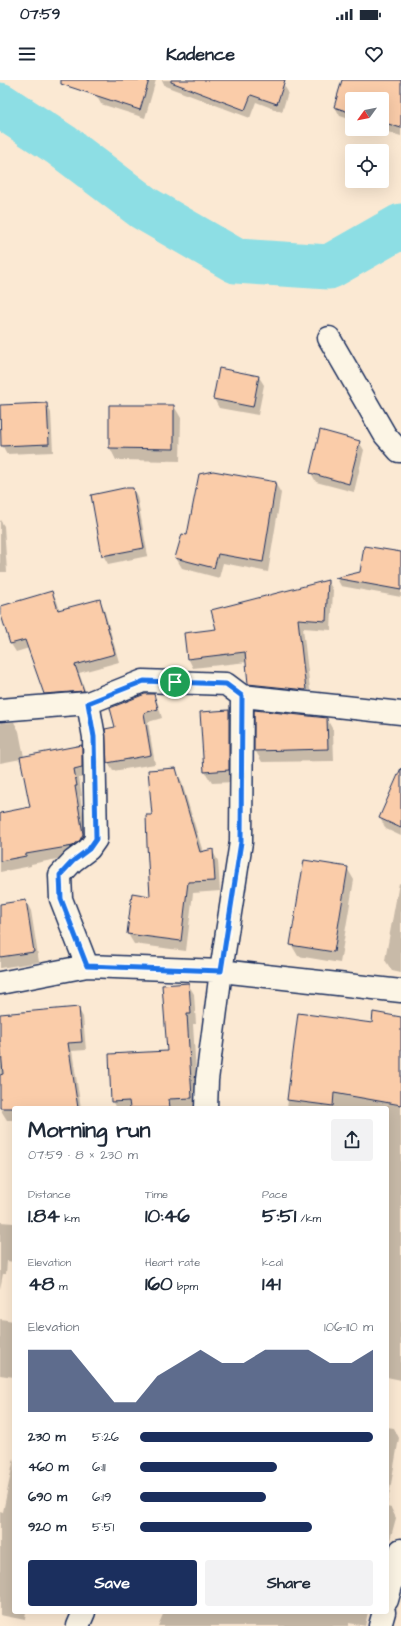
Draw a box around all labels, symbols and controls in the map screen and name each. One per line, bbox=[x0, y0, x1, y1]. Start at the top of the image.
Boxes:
text: 07:59 bbox=[20, 4, 60, 25]
text: Kadence bbox=[166, 42, 235, 67]
icon: menu bbox=[16, 43, 38, 65]
icon: heart bbox=[363, 43, 385, 65]
north arrow bbox=[345, 92, 389, 136]
map controls bbox=[345, 92, 389, 188]
button: locate bbox=[345, 144, 389, 188]
pin bbox=[158, 665, 192, 699]
icon: arrive bbox=[164, 671, 186, 693]
text: Morning run bbox=[28, 1115, 151, 1146]
button: share bbox=[331, 1119, 373, 1161]
text: 07:59 · 8 × 230 m bbox=[28, 1146, 138, 1164]
text: Distance bbox=[28, 1187, 71, 1202]
text: Time bbox=[145, 1187, 168, 1202]
text: Pace bbox=[262, 1187, 288, 1202]
text: 1.84 bbox=[28, 1202, 60, 1230]
text: 10:46 bbox=[145, 1202, 190, 1230]
text: 5:51 bbox=[262, 1202, 296, 1230]
text: km bbox=[60, 1211, 80, 1226]
text: /km bbox=[296, 1211, 321, 1226]
text: Elevation bbox=[28, 1255, 71, 1270]
text: Heart rate bbox=[145, 1255, 200, 1270]
text: kcal bbox=[262, 1255, 283, 1270]
text: 48 bbox=[28, 1270, 55, 1298]
text: 160 bbox=[145, 1270, 173, 1298]
text: 141 bbox=[262, 1270, 281, 1298]
text: m bbox=[55, 1279, 68, 1294]
text: bpm bbox=[173, 1279, 198, 1294]
text: Elevation bbox=[28, 1318, 79, 1336]
text: 106–110 m bbox=[324, 1318, 373, 1336]
text: 230 m bbox=[28, 1428, 66, 1446]
text: 5:26 bbox=[92, 1428, 119, 1446]
text: 460 m bbox=[28, 1458, 69, 1476]
text: 6:11 bbox=[92, 1458, 106, 1476]
text: 690 m bbox=[28, 1488, 67, 1506]
text: 6:19 bbox=[92, 1488, 111, 1506]
text: 920 m bbox=[28, 1518, 66, 1536]
text: 5:51 bbox=[92, 1518, 114, 1536]
button: Save bbox=[28, 1560, 197, 1606]
button: Share bbox=[205, 1560, 373, 1606]

